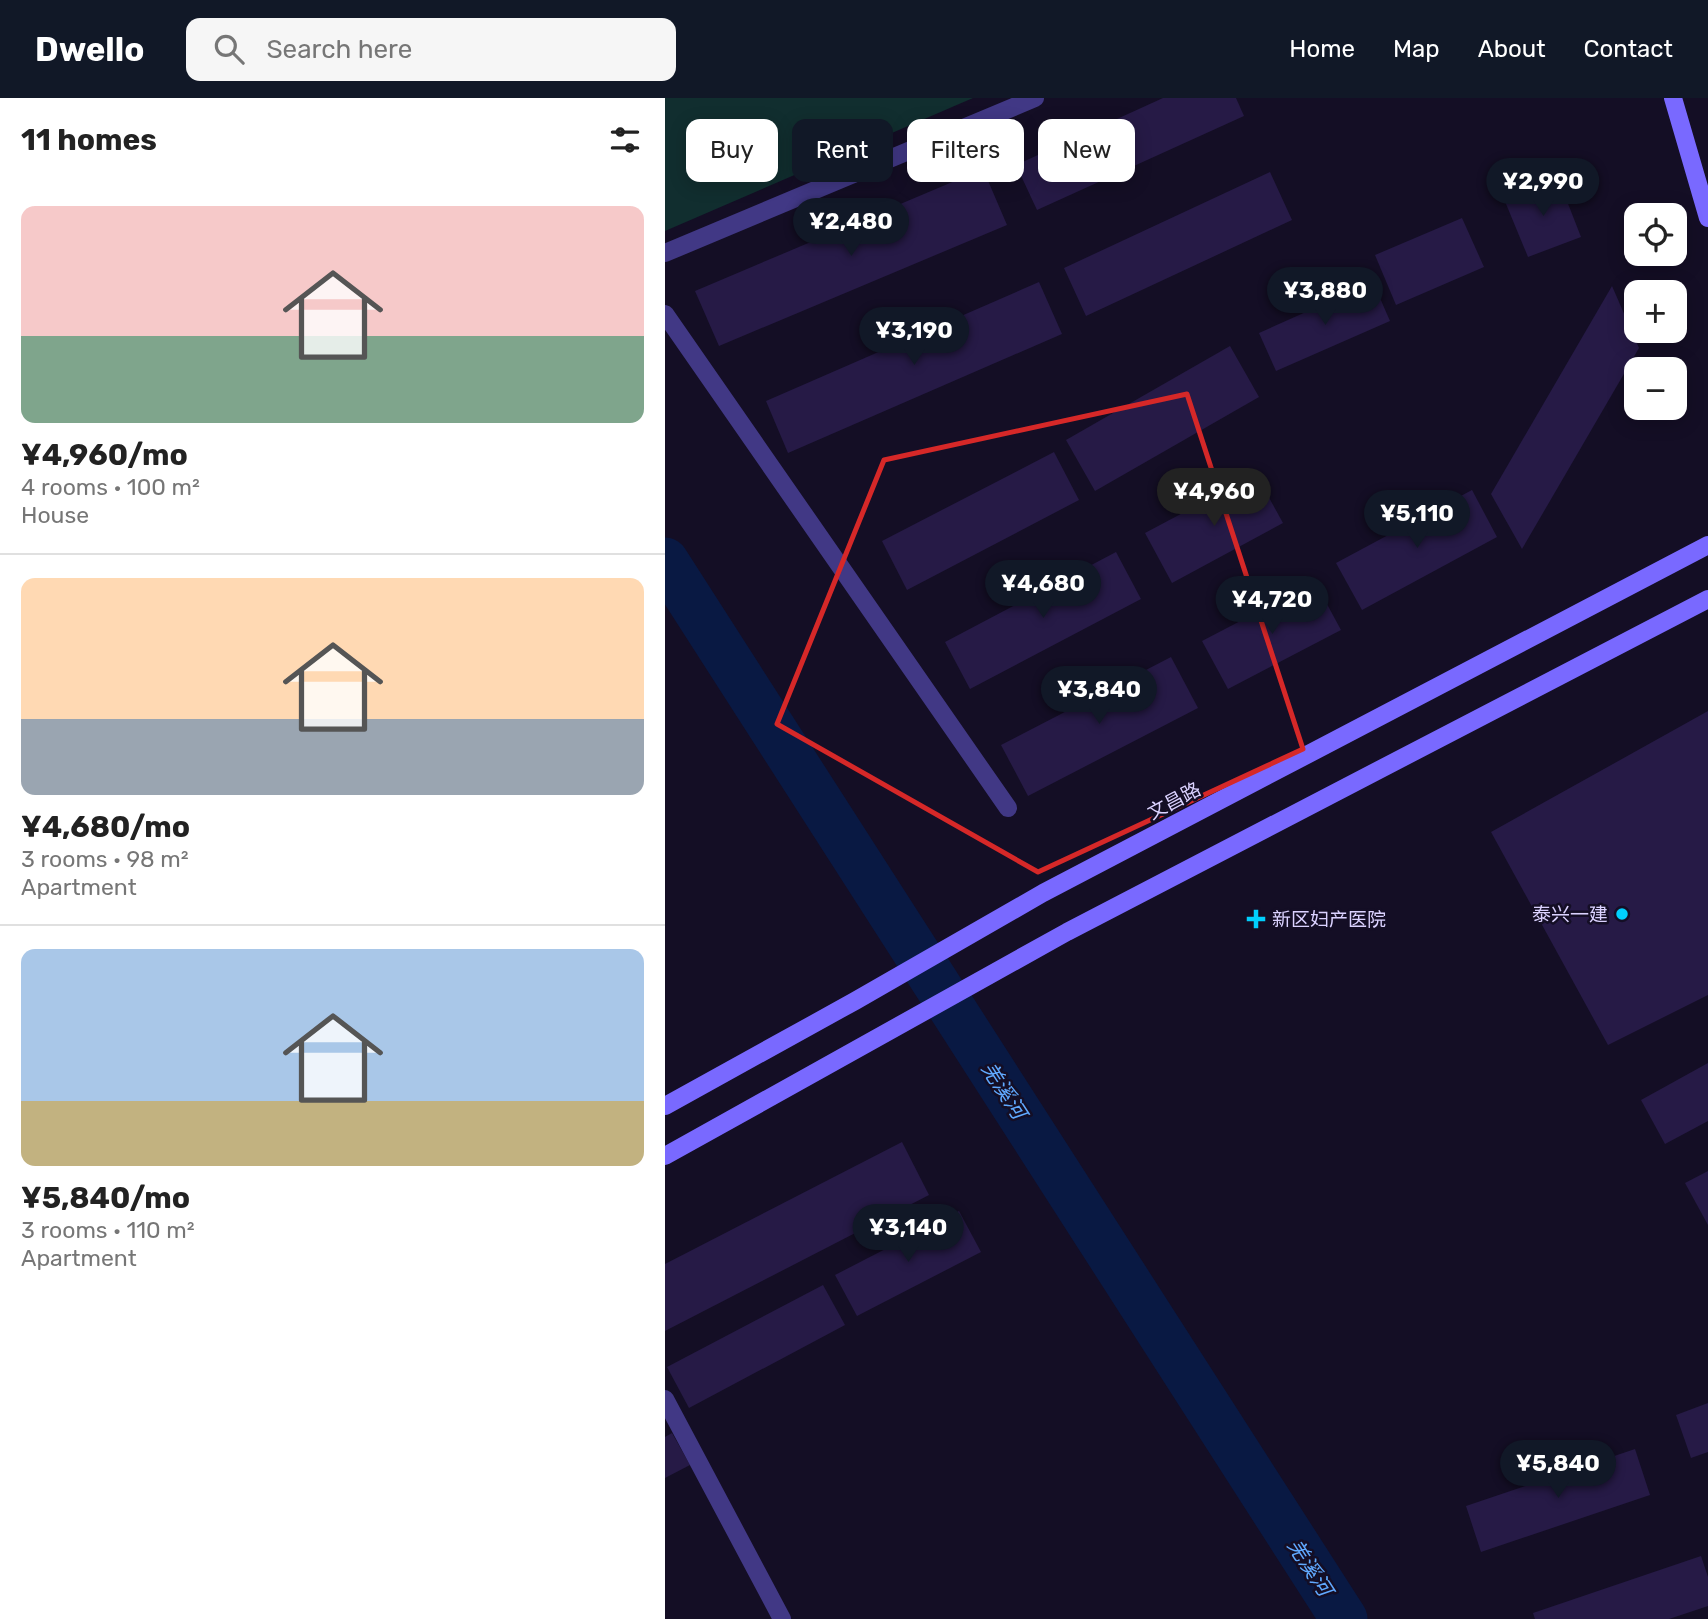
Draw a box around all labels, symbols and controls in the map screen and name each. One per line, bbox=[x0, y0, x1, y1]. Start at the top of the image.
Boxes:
search box bbox=[186, 18, 676, 81]
text: Dwello bbox=[35, 30, 144, 69]
icon: search bbox=[210, 30, 248, 68]
text: Search here bbox=[266, 34, 412, 65]
text: Home bbox=[1289, 35, 1355, 63]
text: Map bbox=[1393, 35, 1440, 63]
text: About bbox=[1478, 35, 1546, 63]
text: Contact bbox=[1584, 35, 1673, 63]
chip: Buy bbox=[686, 119, 778, 182]
chip: Rent bbox=[792, 119, 893, 182]
chip: Filters bbox=[907, 119, 1024, 182]
chip: New bbox=[1038, 119, 1135, 182]
icon: filters bbox=[606, 121, 644, 159]
text: 11 homes bbox=[21, 122, 157, 158]
pin: ¥2,990 bbox=[1486, 158, 1600, 218]
text: ¥2,990 bbox=[1502, 167, 1584, 195]
pin: ¥2,480 bbox=[794, 198, 908, 258]
map controls bbox=[1624, 203, 1687, 420]
button: locate bbox=[1624, 203, 1687, 266]
text: ¥2,480 bbox=[809, 207, 893, 235]
icon: home bbox=[270, 252, 396, 378]
pin: ¥3,880 bbox=[1268, 268, 1382, 327]
text: ¥3,880 bbox=[1283, 276, 1367, 304]
button: + bbox=[1624, 280, 1687, 343]
pin: ¥3,190 bbox=[857, 308, 971, 367]
text: ¥3,190 bbox=[875, 316, 953, 344]
button: − bbox=[1624, 357, 1687, 420]
text: ¥4,960/mo bbox=[21, 437, 188, 473]
pin: ¥4,960 bbox=[1157, 468, 1271, 528]
text: 4 rooms · 100 m² bbox=[21, 473, 200, 501]
text: ¥4,960 bbox=[1173, 477, 1255, 505]
pin: ¥5,110 bbox=[1360, 490, 1474, 550]
text: ¥5,110 bbox=[1380, 499, 1454, 527]
text: House bbox=[21, 501, 89, 529]
pin: ¥4,680 bbox=[986, 560, 1100, 620]
text: ¥4,680 bbox=[1001, 569, 1085, 597]
pin: ¥4,720 bbox=[1215, 576, 1329, 636]
text: ¥4,720 bbox=[1232, 585, 1312, 613]
icon: home bbox=[270, 624, 396, 750]
pin: ¥3,840 bbox=[1042, 666, 1156, 726]
text: ¥3,840 bbox=[1057, 675, 1141, 703]
street label: 文昌路 bbox=[1143, 777, 1205, 825]
text: ¥4,680/mo bbox=[21, 809, 190, 845]
text: 3 rooms · 98 m² bbox=[21, 845, 189, 873]
text: Apartment bbox=[21, 873, 137, 901]
place label: 泰兴一建 bbox=[1532, 903, 1608, 926]
marker: 泰兴一建 bbox=[1614, 906, 1630, 922]
place label: 新区妇产医院 bbox=[1272, 908, 1386, 931]
marker: 新区妇产医院 bbox=[1246, 909, 1266, 929]
icon: home bbox=[270, 995, 396, 1121]
water label: 羌溪河 bbox=[976, 1057, 1034, 1127]
text: ¥5,840/mo bbox=[21, 1180, 190, 1216]
pin: ¥3,140 bbox=[851, 1204, 965, 1264]
text: ¥3,140 bbox=[869, 1213, 947, 1241]
text: 3 rooms · 110 m² bbox=[21, 1216, 195, 1244]
text: Apartment bbox=[21, 1244, 137, 1272]
pin: ¥5,840 bbox=[1501, 1440, 1615, 1500]
text: ¥5,840 bbox=[1516, 1449, 1600, 1477]
water label: 羌溪河 bbox=[1282, 1534, 1340, 1604]

